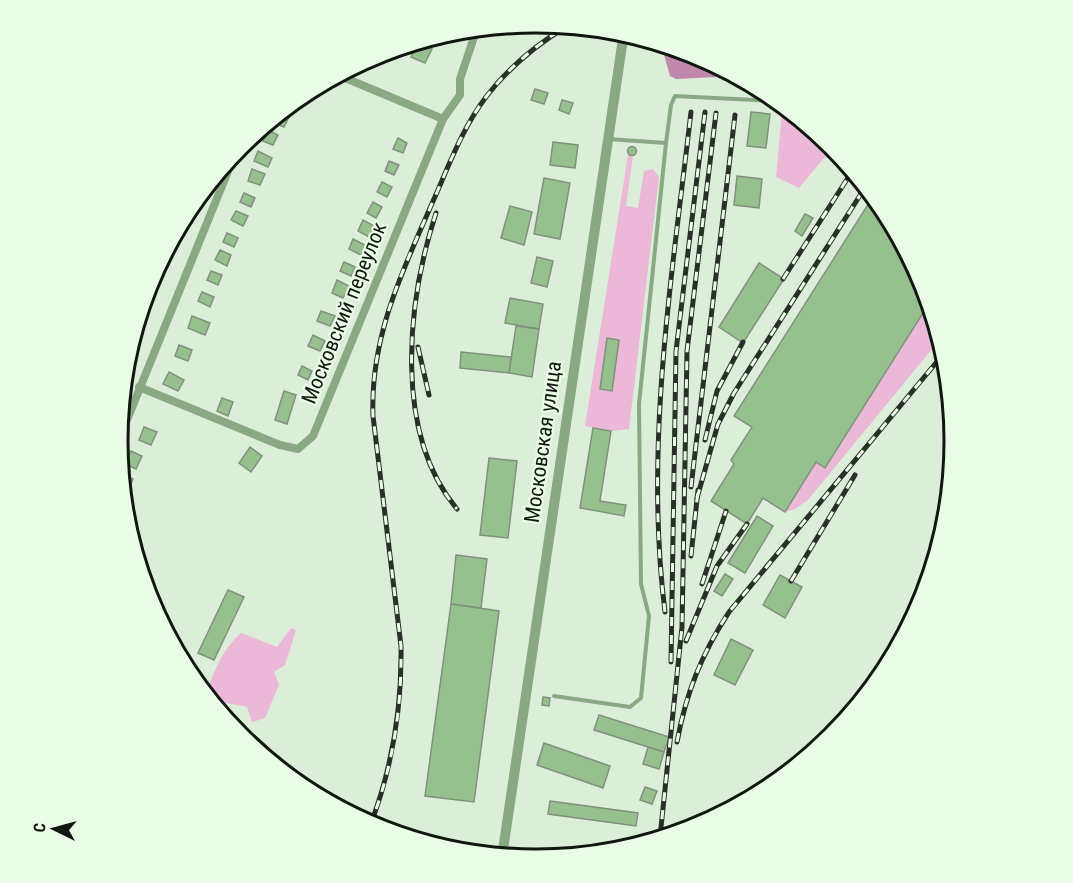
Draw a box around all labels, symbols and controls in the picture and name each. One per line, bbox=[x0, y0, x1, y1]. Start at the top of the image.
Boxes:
street label: Московский переулок bbox=[297, 219, 391, 407]
street label: Московская улица bbox=[520, 360, 566, 524]
north arrow bbox=[24, 799, 84, 859]
text: С bbox=[30, 822, 49, 833]

